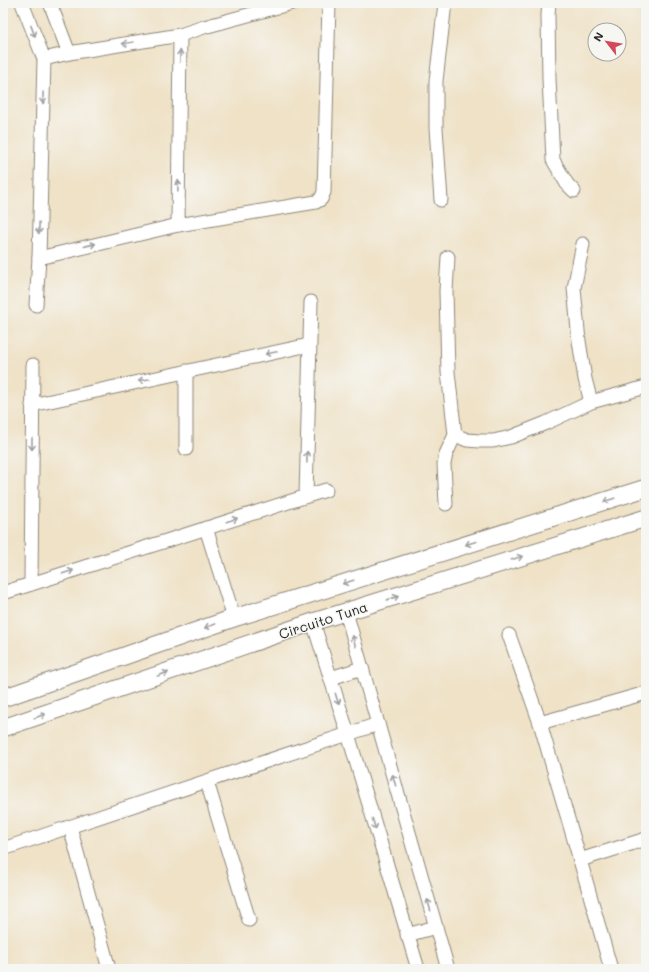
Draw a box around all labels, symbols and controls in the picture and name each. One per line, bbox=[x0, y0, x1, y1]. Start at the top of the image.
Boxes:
north arrow bbox=[587, 22, 627, 62]
one-way arrow bbox=[30, 24, 38, 36]
text: N bbox=[589, 29, 607, 44]
one-way arrow bbox=[122, 39, 135, 47]
one-way arrow bbox=[176, 50, 184, 63]
one-way arrow bbox=[39, 91, 46, 104]
one-way arrow bbox=[174, 180, 182, 193]
one-way arrow bbox=[35, 221, 43, 234]
one-way arrow bbox=[83, 241, 96, 249]
one-way arrow bbox=[265, 349, 278, 357]
one-way arrow bbox=[138, 377, 151, 385]
one-way arrow bbox=[28, 437, 36, 450]
one-way arrow bbox=[303, 451, 311, 464]
one-way arrow bbox=[603, 496, 615, 504]
one-way arrow bbox=[225, 516, 238, 523]
one-way arrow bbox=[465, 540, 478, 547]
one-way arrow bbox=[510, 554, 522, 562]
one-way arrow bbox=[61, 568, 73, 576]
one-way arrow bbox=[341, 579, 354, 586]
one-way arrow bbox=[386, 594, 399, 601]
street label: Circuito Tuna bbox=[276, 597, 370, 643]
one-way arrow bbox=[205, 623, 217, 631]
one-way arrow bbox=[350, 635, 357, 648]
one-way arrow bbox=[157, 669, 169, 677]
one-way arrow bbox=[334, 693, 341, 706]
one-way arrow bbox=[34, 711, 46, 719]
one-way arrow bbox=[389, 773, 397, 786]
one-way arrow bbox=[371, 817, 378, 830]
one-way arrow bbox=[425, 898, 432, 911]

